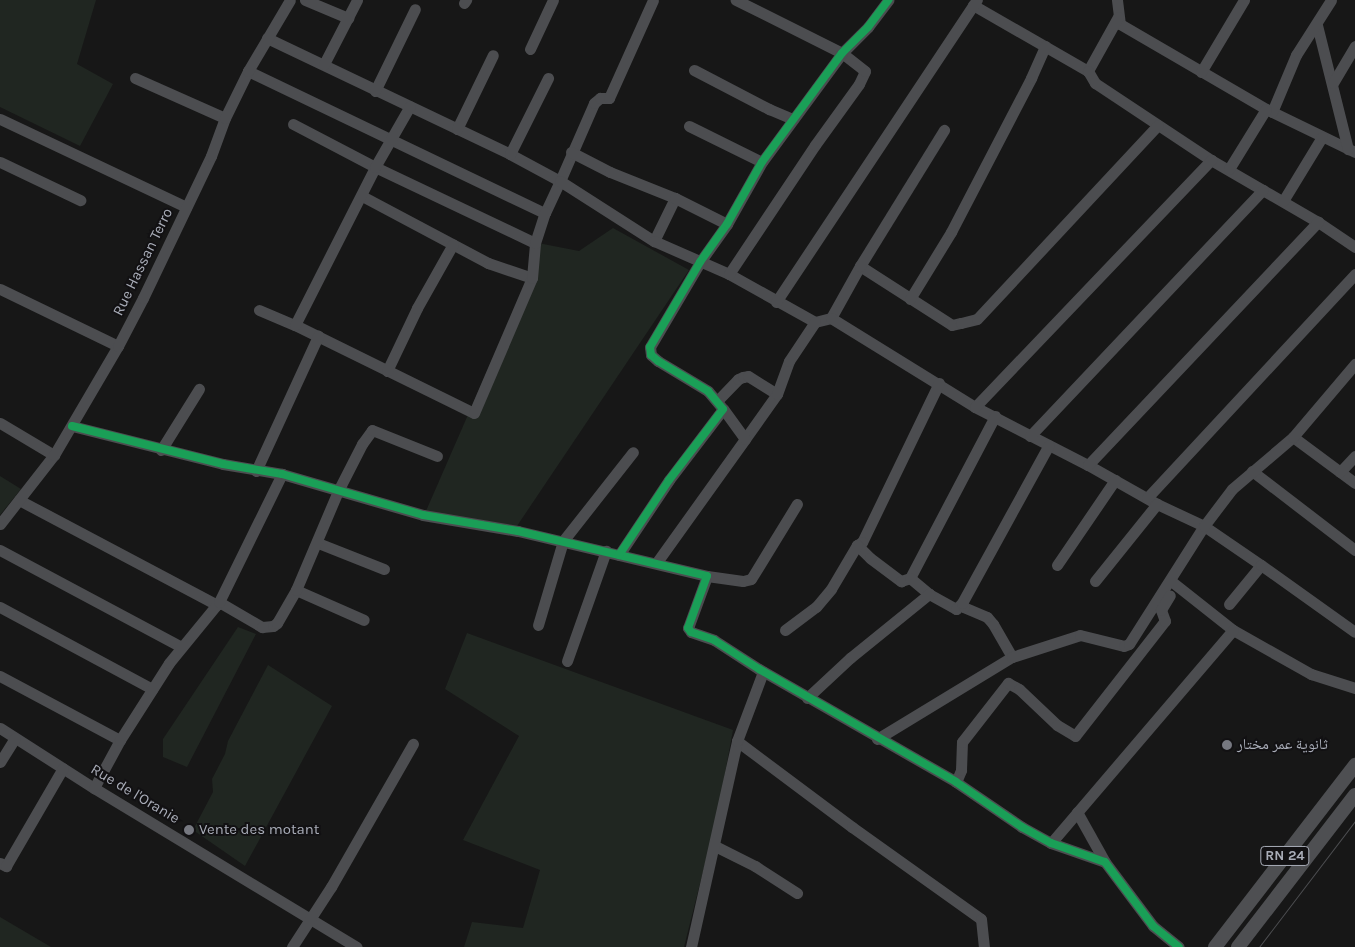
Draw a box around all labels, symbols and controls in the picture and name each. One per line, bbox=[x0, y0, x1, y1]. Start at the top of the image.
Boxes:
street label: Rue Hassan Terro bbox=[109, 205, 177, 319]
place label: ثانوية عمر مختار bbox=[1237, 736, 1328, 754]
marker: ثانوية عمر مختار bbox=[1221, 739, 1233, 751]
street label: Rue de l'Oranie bbox=[87, 760, 183, 828]
place label: Vente des motant bbox=[199, 821, 319, 839]
marker: Vente des motant bbox=[183, 824, 195, 836]
road number: RN 24 bbox=[1260, 844, 1310, 868]

